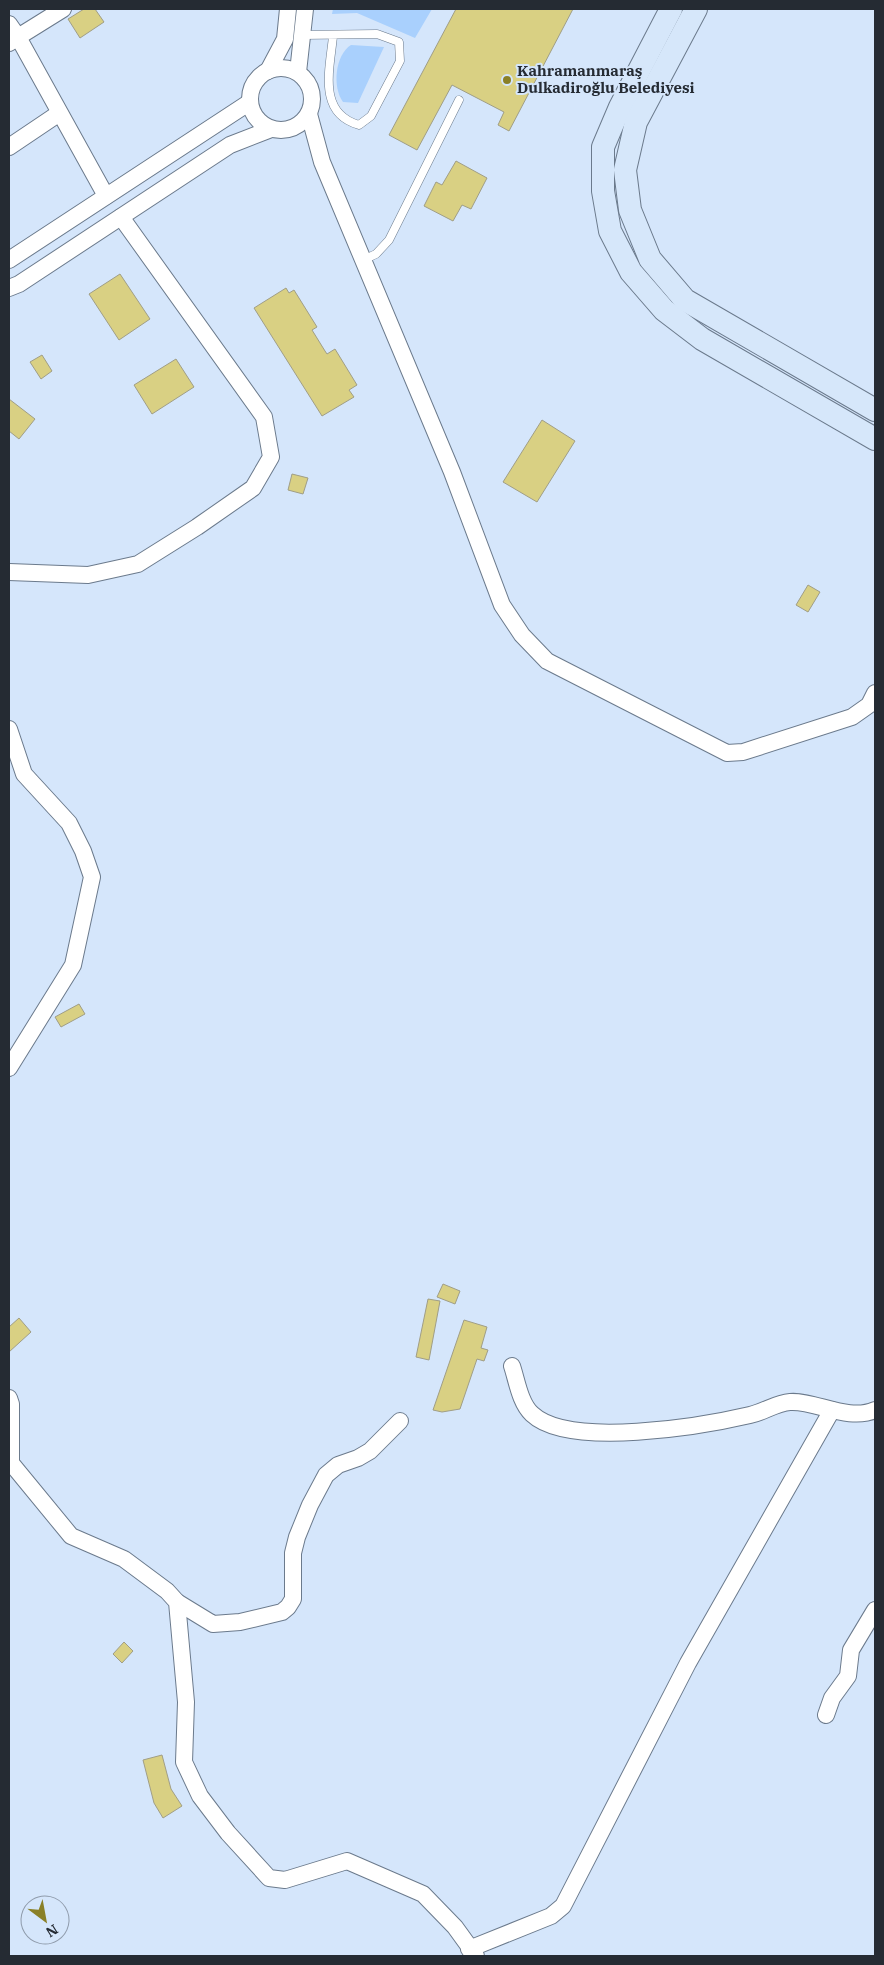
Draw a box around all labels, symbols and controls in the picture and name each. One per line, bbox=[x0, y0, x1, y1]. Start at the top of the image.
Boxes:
place label: Kahramanmaraş Dulkadiroğlu Belediyesi bbox=[517, 61, 695, 97]
marker: Kahramanmaraş Dulkadiroğlu Belediyesi bbox=[501, 74, 513, 86]
north arrow bbox=[20, 1895, 70, 1945]
text: N bbox=[42, 1920, 61, 1942]

